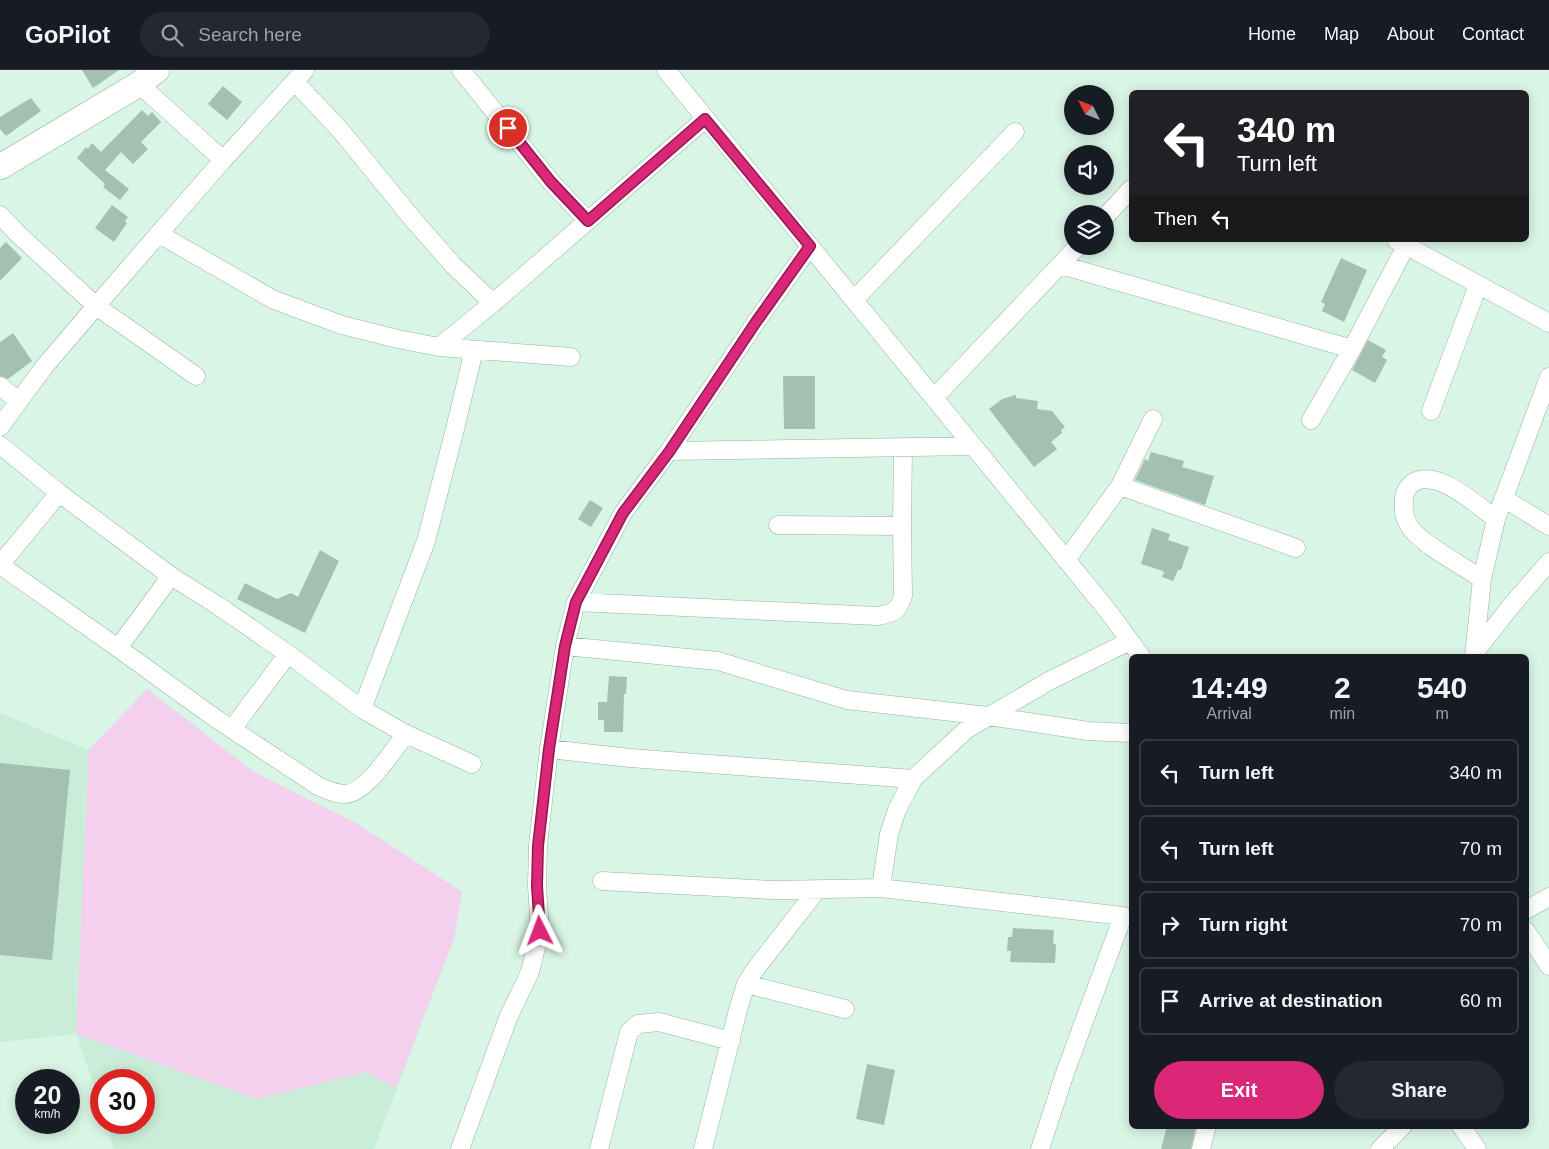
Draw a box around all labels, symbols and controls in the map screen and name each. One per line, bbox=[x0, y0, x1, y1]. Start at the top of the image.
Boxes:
search box bbox=[140, 12, 490, 57]
text: GoPilot bbox=[25, 21, 110, 48]
icon: search bbox=[158, 21, 186, 49]
text: Search here bbox=[198, 24, 302, 45]
text: Home bbox=[1248, 24, 1296, 44]
text: Map bbox=[1324, 24, 1359, 44]
text: About bbox=[1387, 24, 1434, 44]
text: Contact bbox=[1462, 24, 1524, 44]
north arrow bbox=[1064, 85, 1114, 135]
map controls bbox=[1064, 85, 1114, 255]
pin bbox=[487, 107, 529, 149]
icon: left bbox=[1154, 110, 1219, 175]
text: 340 m bbox=[1237, 110, 1336, 149]
icon: arrive bbox=[494, 114, 522, 142]
button: sound bbox=[1064, 145, 1114, 195]
text: Turn left bbox=[1237, 151, 1317, 176]
button: layers bbox=[1064, 205, 1114, 255]
icon: left bbox=[1207, 205, 1235, 233]
text: Then bbox=[1154, 208, 1197, 229]
text: 14:49 bbox=[1191, 671, 1268, 704]
text: 2 bbox=[1334, 671, 1351, 704]
text: 540 bbox=[1417, 671, 1467, 704]
text: Arrival bbox=[1207, 705, 1252, 722]
text: min bbox=[1329, 705, 1355, 722]
text: m bbox=[1435, 705, 1449, 722]
icon: left bbox=[1156, 759, 1184, 787]
text: Turn left bbox=[1199, 762, 1274, 783]
text: 340 m bbox=[1449, 762, 1502, 783]
icon: left bbox=[1156, 835, 1184, 863]
text: Turn left bbox=[1199, 838, 1274, 859]
text: 70 m bbox=[1460, 838, 1502, 859]
position arrow bbox=[513, 904, 565, 956]
icon: right bbox=[1156, 911, 1184, 939]
text: Turn right bbox=[1199, 914, 1287, 935]
text: 70 m bbox=[1460, 914, 1502, 935]
icon: arrive bbox=[1156, 987, 1184, 1015]
text: Arrive at destination bbox=[1199, 990, 1383, 1011]
text: 60 m bbox=[1460, 990, 1502, 1011]
button: Exit bbox=[1154, 1061, 1324, 1119]
button: Share bbox=[1334, 1061, 1504, 1119]
speed limit sign: 30 bbox=[90, 1069, 155, 1134]
text: 20 bbox=[34, 1081, 61, 1109]
text: km/h bbox=[34, 1107, 61, 1121]

